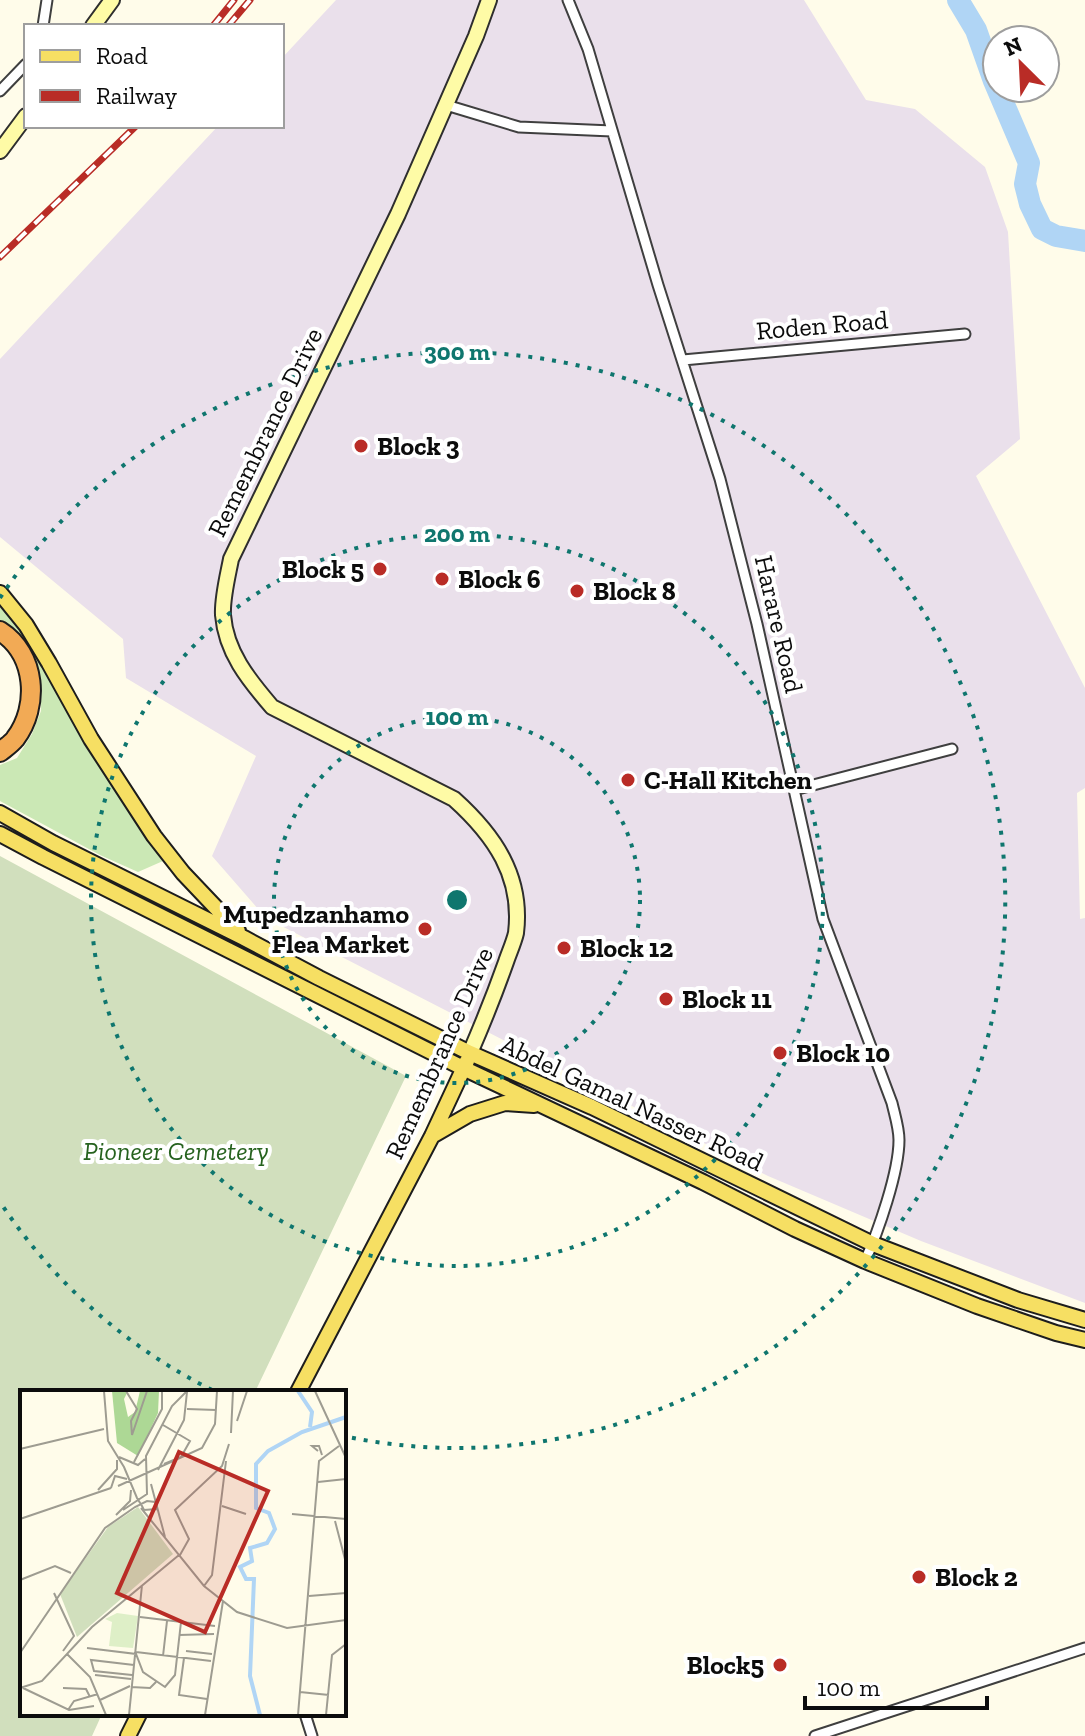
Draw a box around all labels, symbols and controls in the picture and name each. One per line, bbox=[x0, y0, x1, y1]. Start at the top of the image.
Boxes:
legend bbox=[24, 24, 284, 128]
north arrow bbox=[981, 24, 1061, 104]
text: N bbox=[1000, 30, 1026, 62]
text: Road bbox=[96, 41, 148, 70]
text: Railway bbox=[96, 81, 178, 110]
street label: Roden Road bbox=[755, 303, 889, 347]
street label: Remembrance Drive bbox=[201, 322, 329, 542]
text: 300 m bbox=[424, 337, 490, 366]
place label: Block 3 bbox=[377, 430, 460, 462]
marker: Block 3 bbox=[352, 437, 370, 455]
text: 200 m bbox=[424, 519, 490, 548]
street label: Harare Road bbox=[748, 552, 810, 696]
place label: Block 5 bbox=[282, 553, 364, 585]
marker: Block 5 bbox=[371, 560, 389, 578]
place label: Block 6 bbox=[458, 563, 541, 595]
marker: Block 6 bbox=[433, 570, 451, 588]
place label: Block 8 bbox=[593, 575, 676, 607]
marker: Block 8 bbox=[568, 582, 586, 600]
text: 100 m bbox=[426, 702, 488, 731]
place label: C-Hall Kitchen bbox=[644, 764, 813, 796]
marker: C-Hall Kitchen bbox=[619, 771, 637, 789]
centre of rings bbox=[443, 886, 471, 914]
place label: Mupedzanhamo Flea Market bbox=[223, 898, 410, 960]
marker: Mupedzanhamo Flea Market bbox=[416, 920, 434, 938]
place label: Block 12 bbox=[580, 932, 673, 964]
marker: Block 12 bbox=[555, 939, 573, 957]
street label: Remembrance Drive bbox=[378, 942, 500, 1164]
place label: Block 11 bbox=[682, 983, 772, 1015]
marker: Block 11 bbox=[657, 990, 675, 1008]
street label: Abdel Gamal Nasser Road bbox=[495, 1028, 769, 1178]
place label: Block 10 bbox=[796, 1037, 890, 1069]
marker: Block 10 bbox=[771, 1044, 789, 1062]
park label: Pioneer Cemetery bbox=[83, 1135, 269, 1167]
inset map bbox=[20, 1390, 346, 1716]
place label: Block 2 bbox=[935, 1561, 1018, 1593]
marker: Block 2 bbox=[910, 1568, 928, 1586]
place label: Block5 bbox=[687, 1649, 764, 1681]
marker: Block5 bbox=[771, 1656, 789, 1674]
scale bar bbox=[805, 1660, 987, 1710]
text: 100 m bbox=[817, 1673, 880, 1702]

